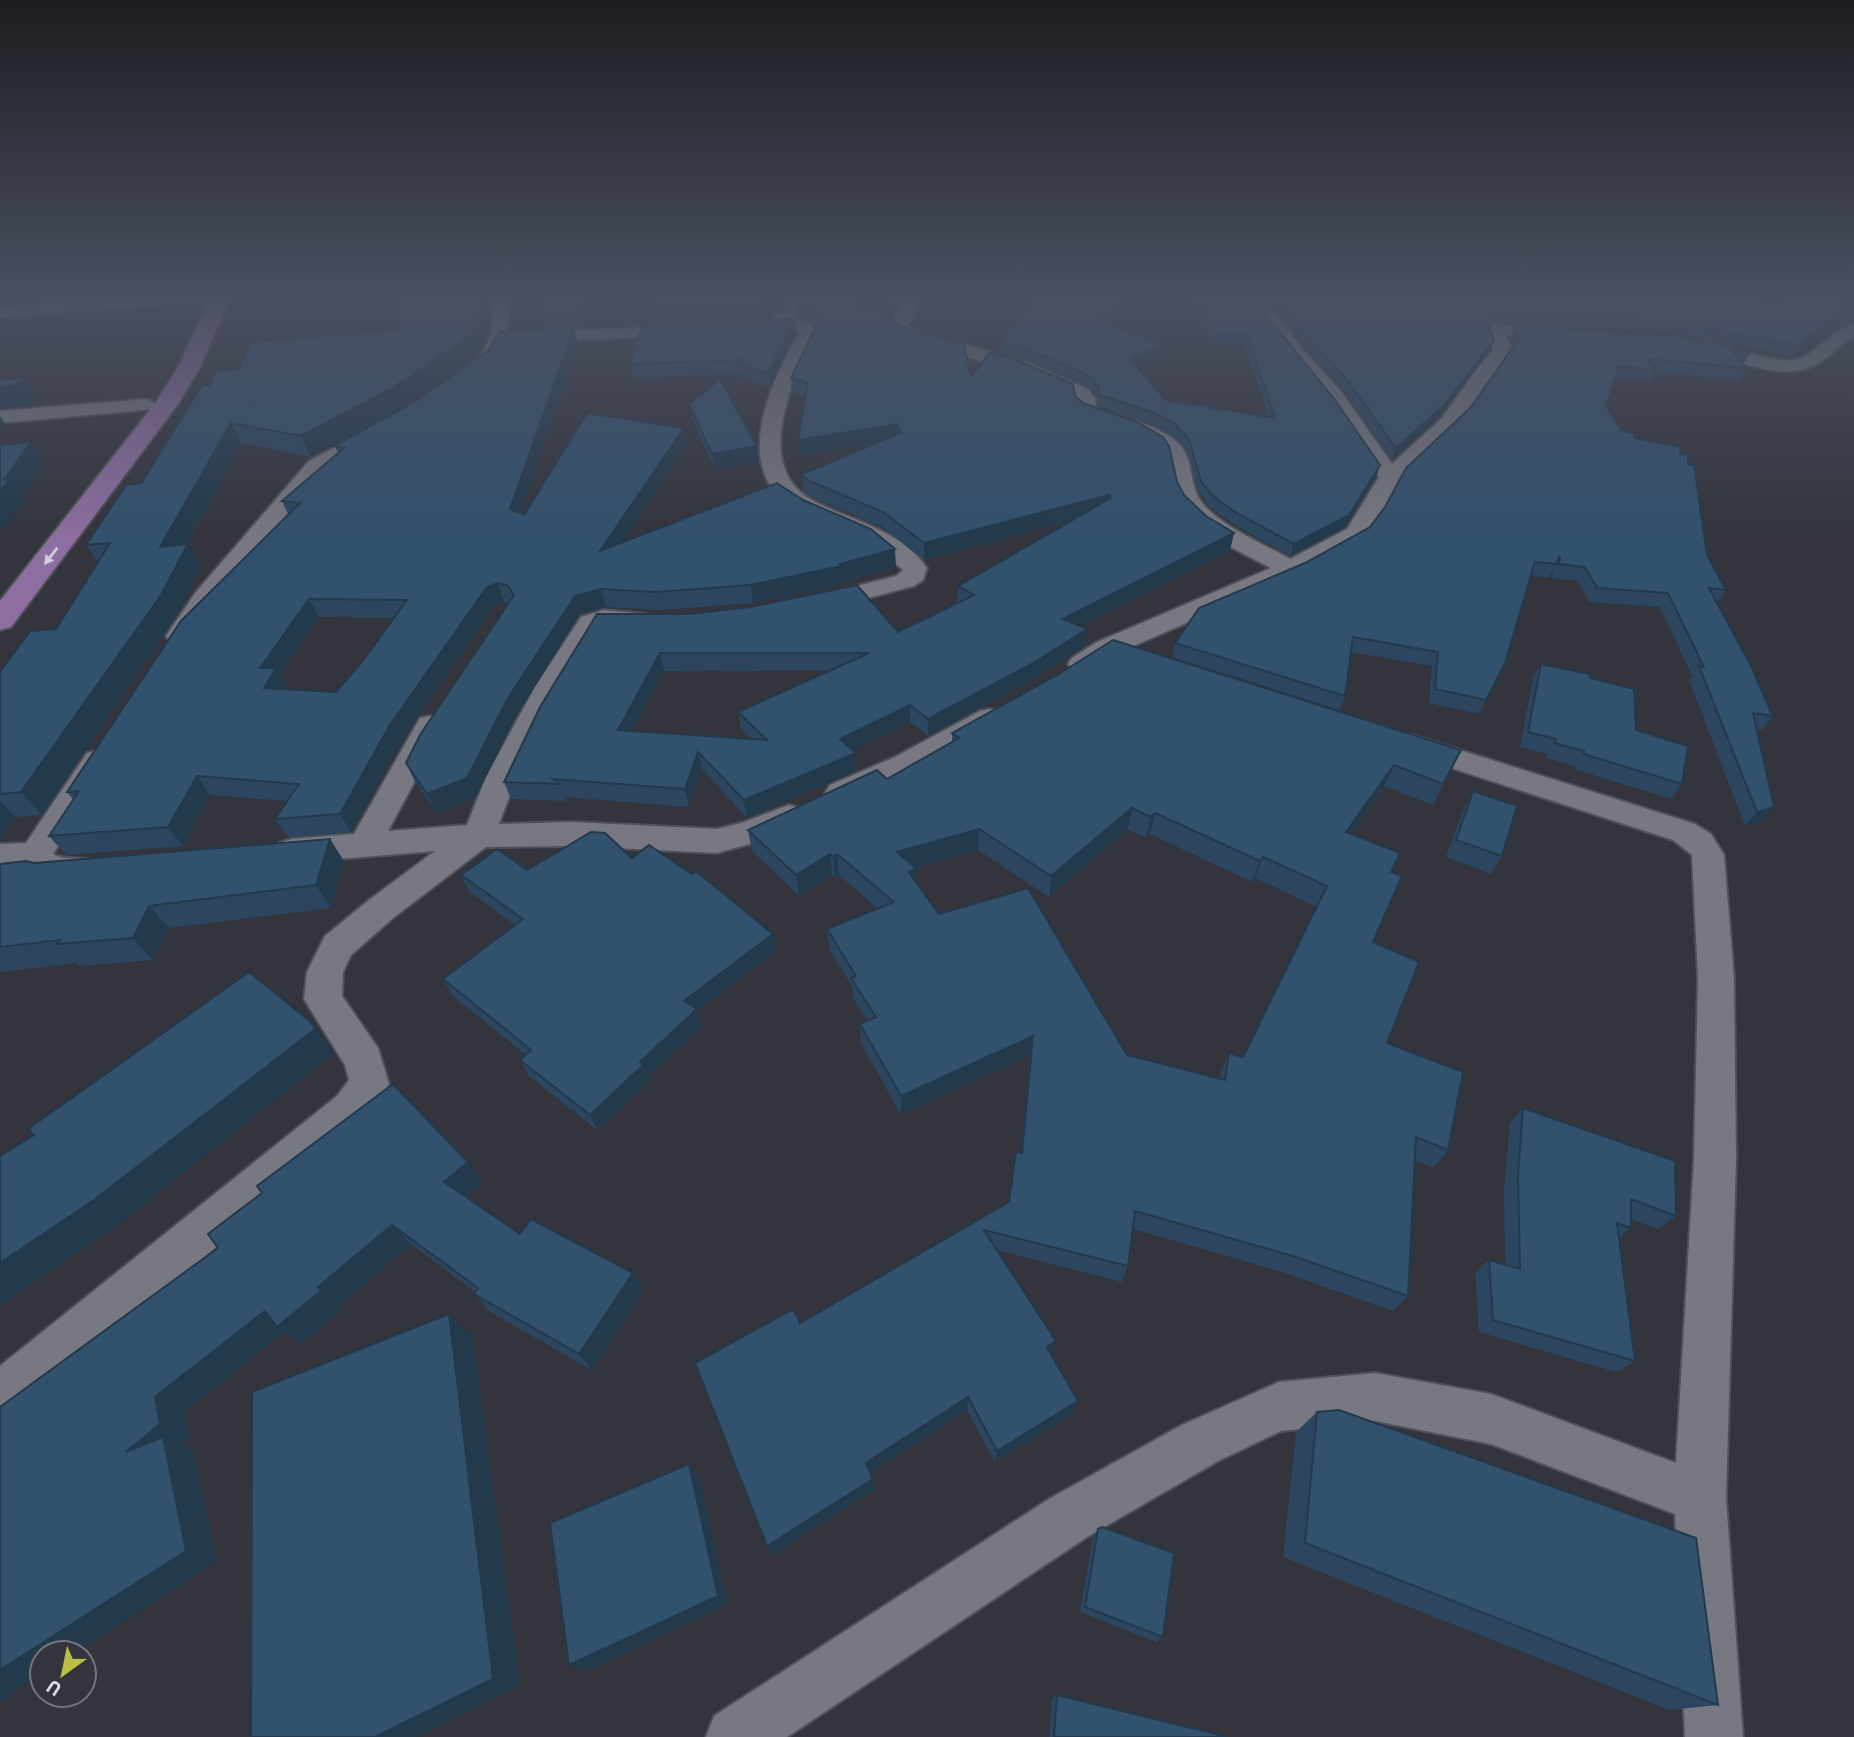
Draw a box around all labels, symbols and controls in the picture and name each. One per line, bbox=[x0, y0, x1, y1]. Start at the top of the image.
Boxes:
one-way arrow bbox=[44, 547, 58, 565]
north arrow bbox=[28, 1639, 98, 1709]
text: U bbox=[42, 1675, 66, 1702]

